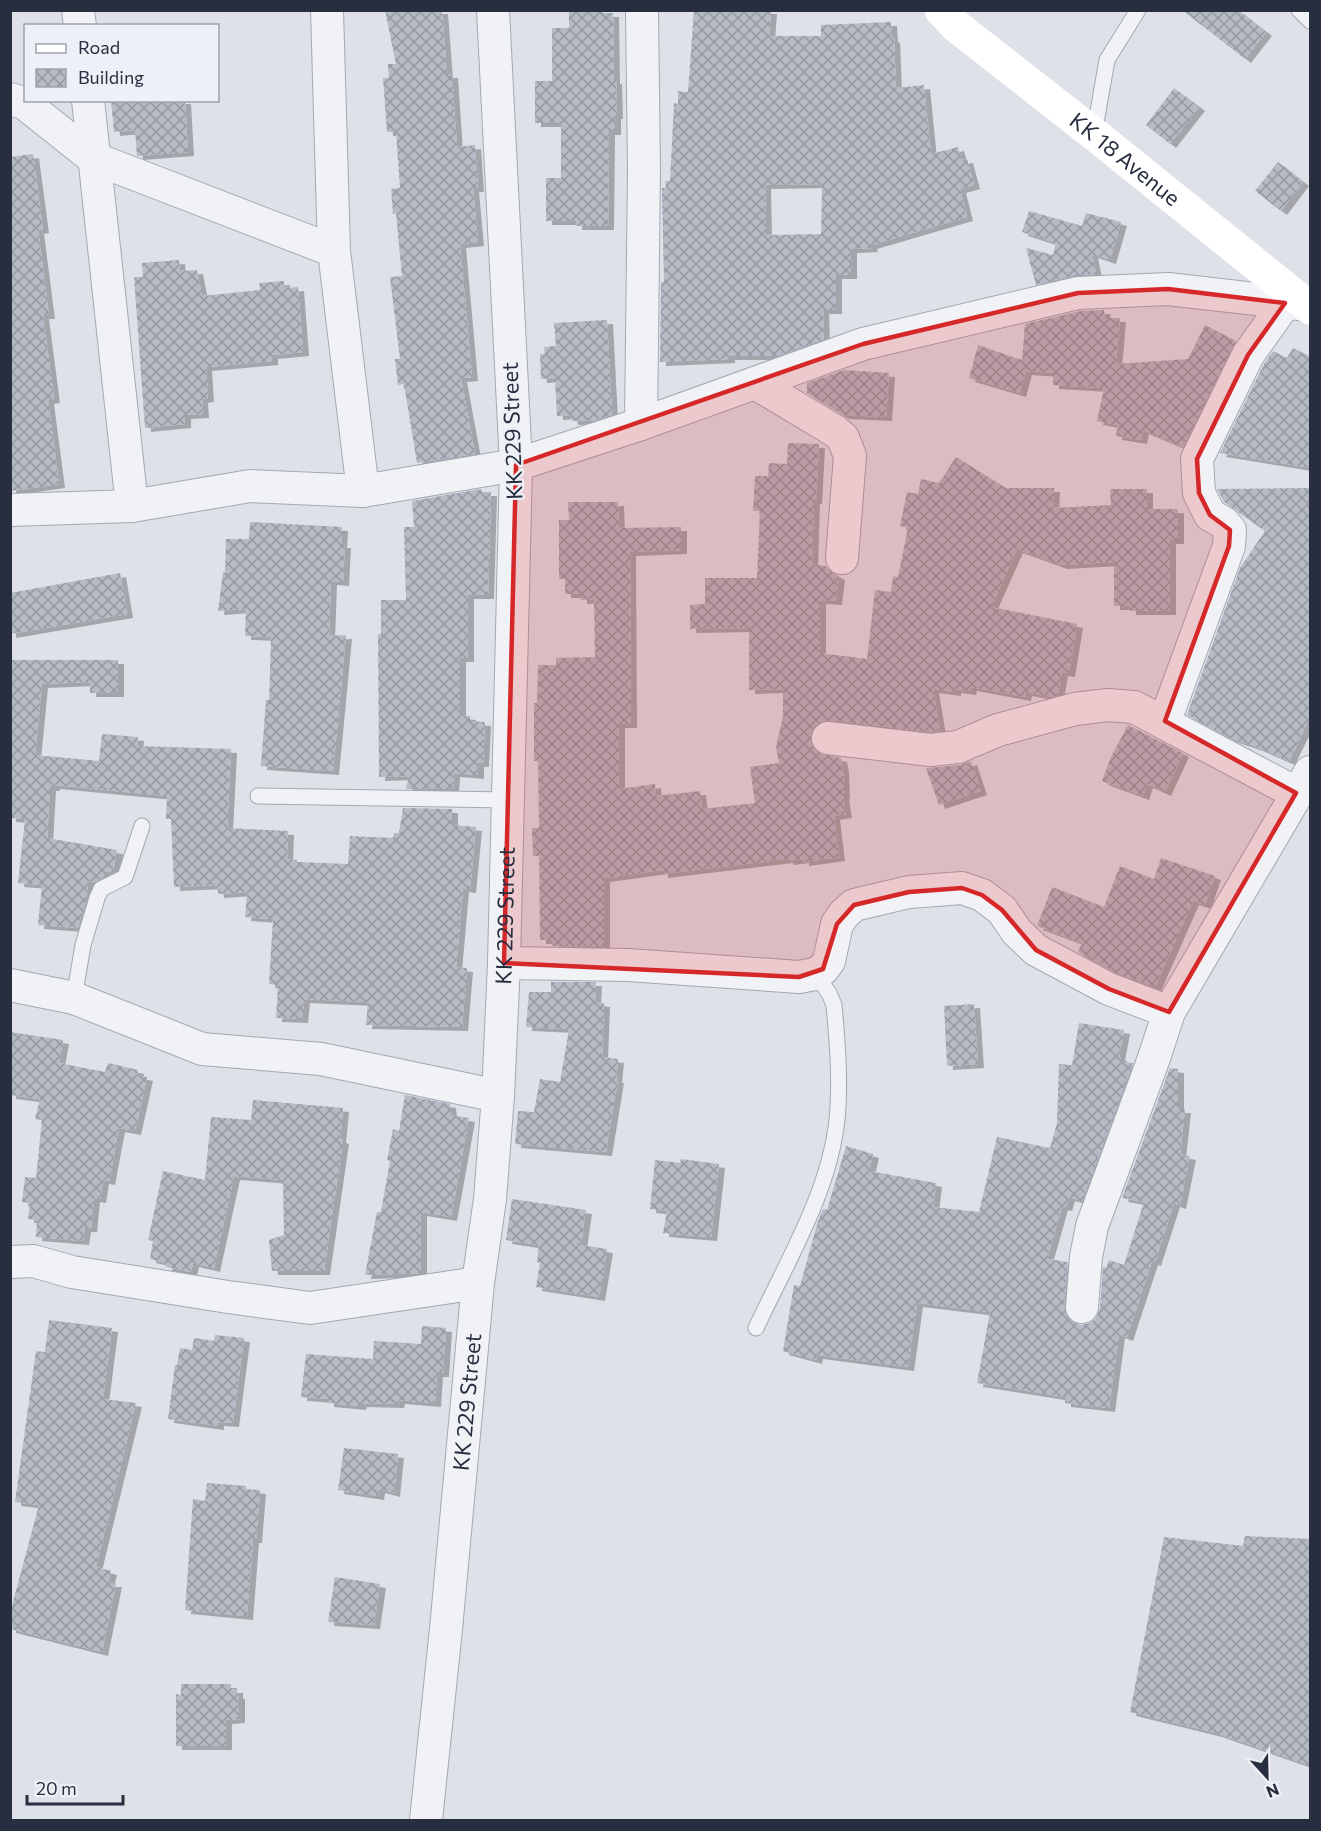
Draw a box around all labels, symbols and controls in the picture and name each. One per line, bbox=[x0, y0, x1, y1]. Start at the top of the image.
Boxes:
legend bbox=[24, 24, 219, 102]
text: Road bbox=[78, 36, 120, 58]
text: Building bbox=[78, 66, 144, 88]
street label: KK 18 Avenue bbox=[1065, 106, 1186, 211]
street label: KK 229 Street bbox=[496, 362, 527, 500]
street label: KK 229 Street bbox=[489, 847, 520, 985]
street label: KK 229 Street bbox=[447, 1332, 486, 1472]
north arrow bbox=[1237, 1747, 1297, 1807]
scale bar bbox=[27, 1768, 123, 1806]
text: 20 m bbox=[36, 1777, 77, 1799]
text: N bbox=[1264, 1780, 1282, 1802]

